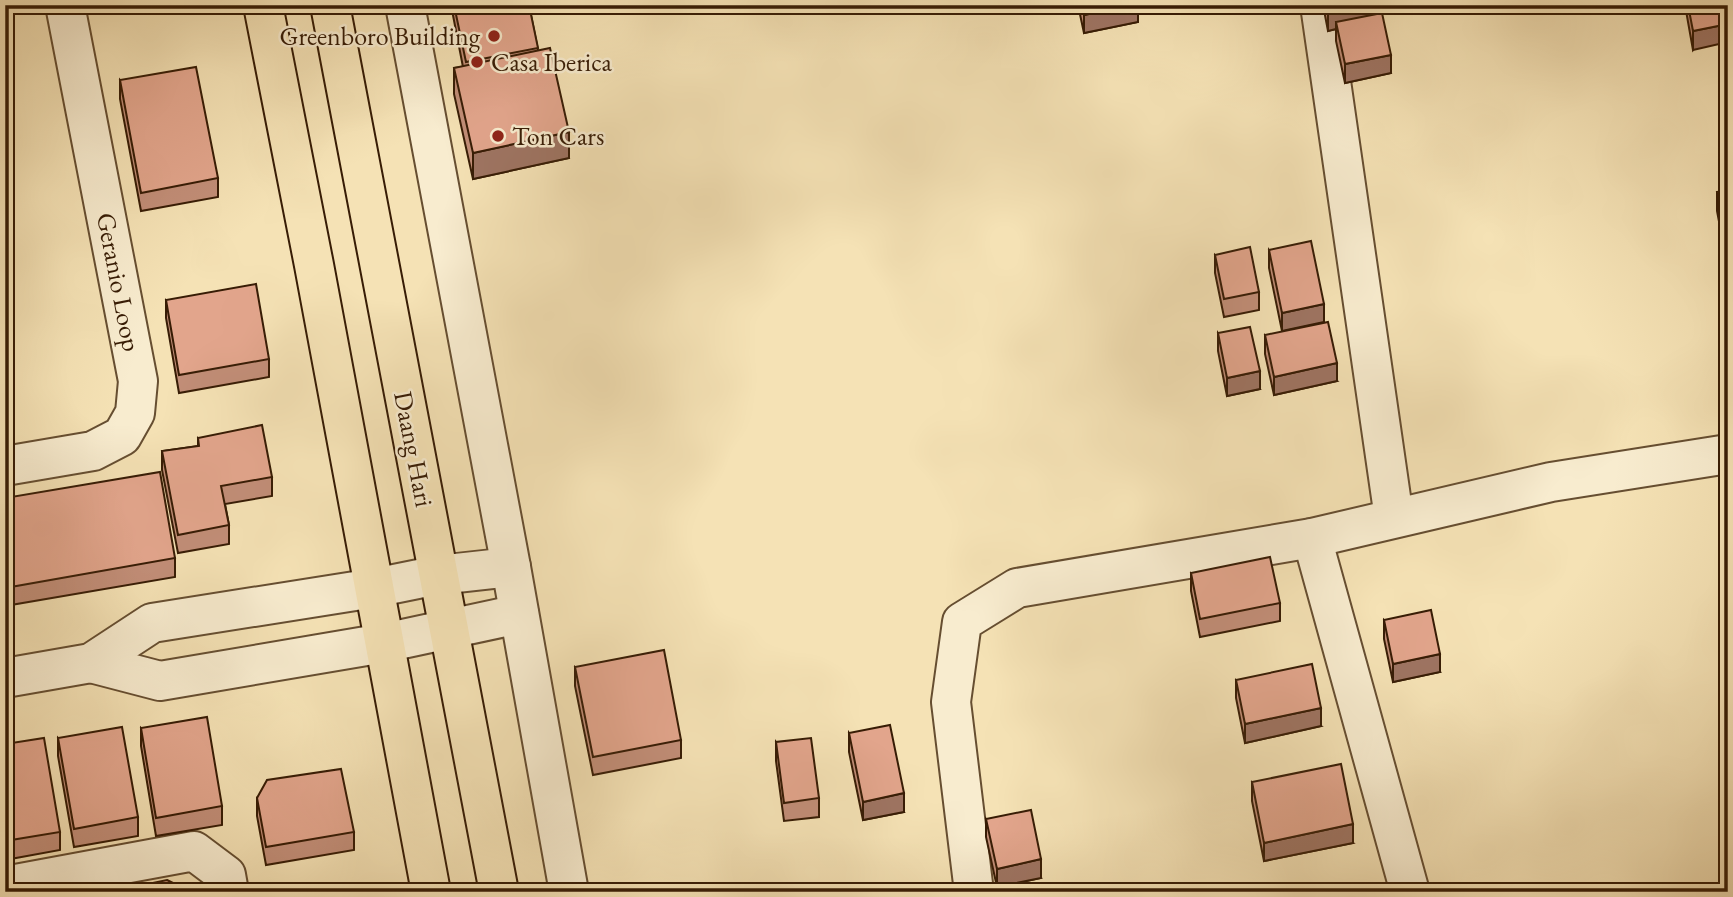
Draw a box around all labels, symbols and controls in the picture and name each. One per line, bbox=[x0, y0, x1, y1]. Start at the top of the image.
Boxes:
place label: Greenboro Building bbox=[279, 19, 481, 53]
marker: Greenboro Building bbox=[486, 28, 502, 44]
place label: Casa Iberica bbox=[491, 45, 612, 79]
marker: Casa Iberica bbox=[469, 54, 485, 70]
place label: Ton Cars bbox=[512, 119, 604, 153]
marker: Ton Cars bbox=[490, 128, 506, 144]
street label: Geranio Loop bbox=[89, 210, 149, 354]
street label: Daang Hari bbox=[386, 388, 442, 510]

